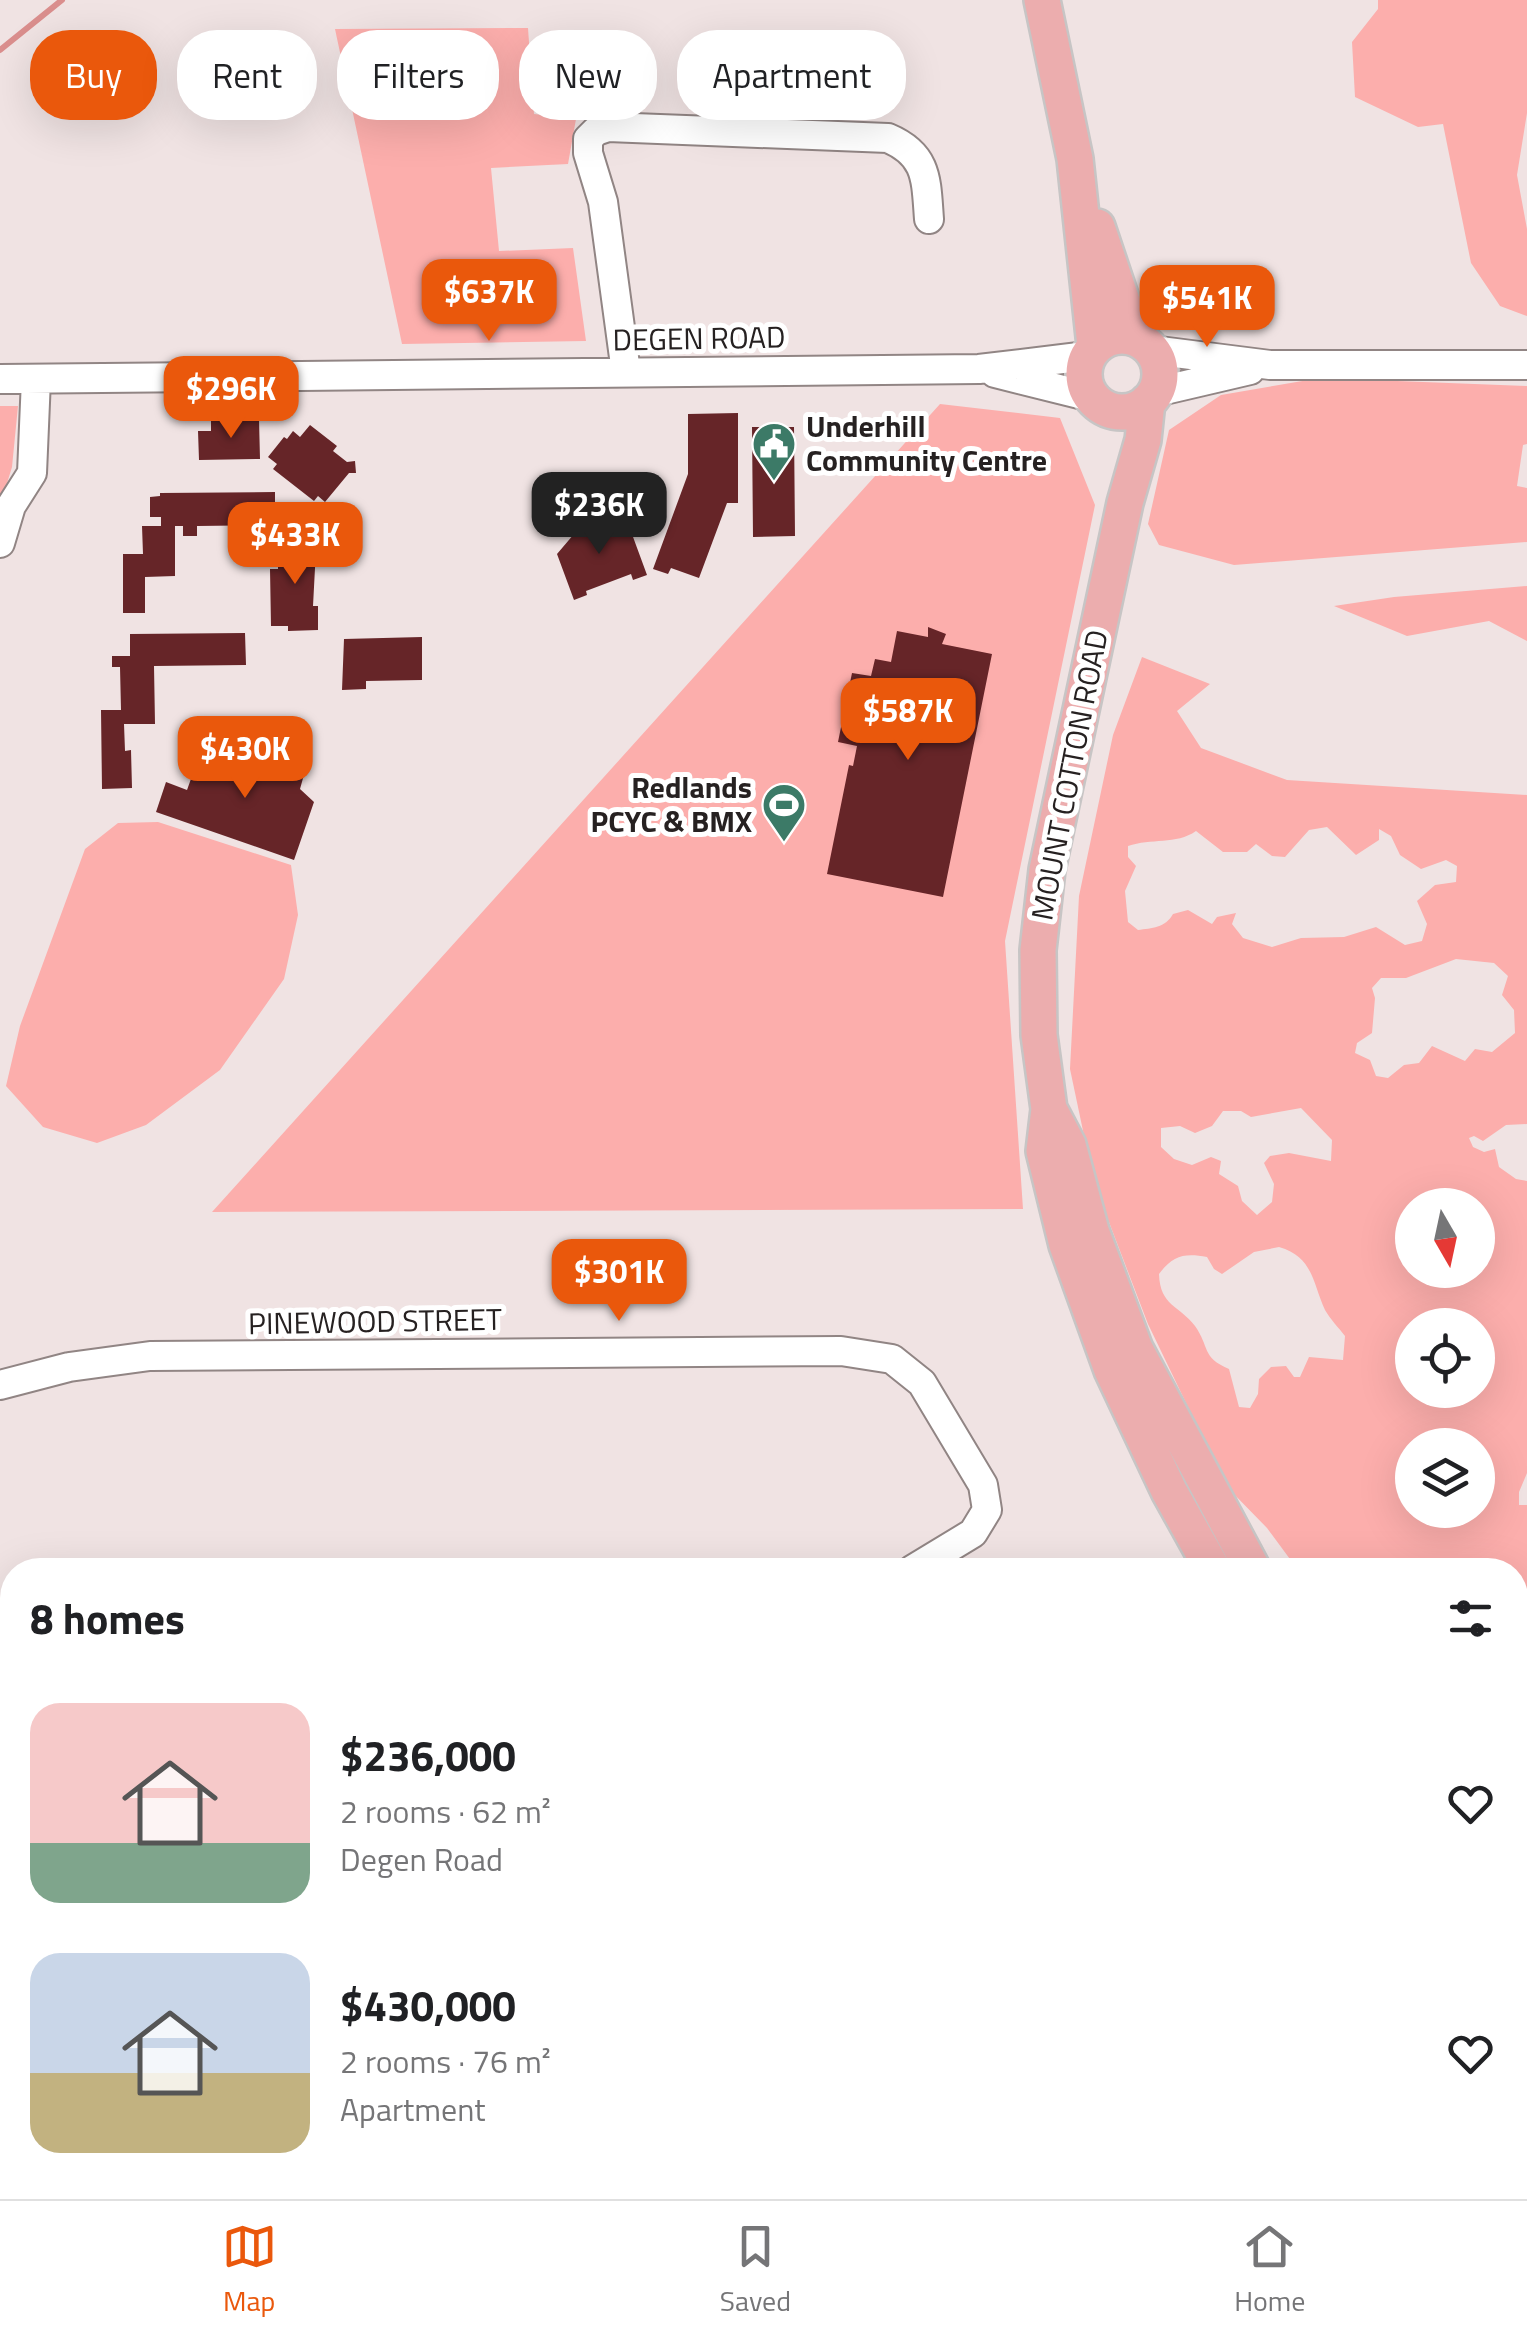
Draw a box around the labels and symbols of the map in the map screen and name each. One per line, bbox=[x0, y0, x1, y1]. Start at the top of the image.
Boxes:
pin: $637K bbox=[419, 259, 559, 344]
pin: $541K bbox=[1137, 265, 1277, 350]
street label: DEGEN ROAD bbox=[612, 313, 786, 363]
pin: $296K bbox=[161, 356, 301, 441]
place label: Underhill Community Centre bbox=[806, 403, 1047, 483]
public building icon: Underhill Community Centre bbox=[751, 421, 797, 482]
pin: $236K bbox=[529, 472, 669, 557]
pin: $433K bbox=[225, 502, 365, 587]
street label: MOUNT COTTON ROAD bbox=[1018, 626, 1120, 924]
pin: $587K bbox=[838, 678, 978, 763]
pin: $430K bbox=[175, 716, 315, 801]
place label: Redlands PCYC & BMX bbox=[590, 764, 752, 844]
sports icon: Redlands PCYC & BMX bbox=[761, 782, 807, 843]
north arrow bbox=[1395, 1188, 1495, 1288]
pin: $301K bbox=[549, 1239, 689, 1324]
street label: PINEWOOD STREET bbox=[248, 1296, 502, 1346]

